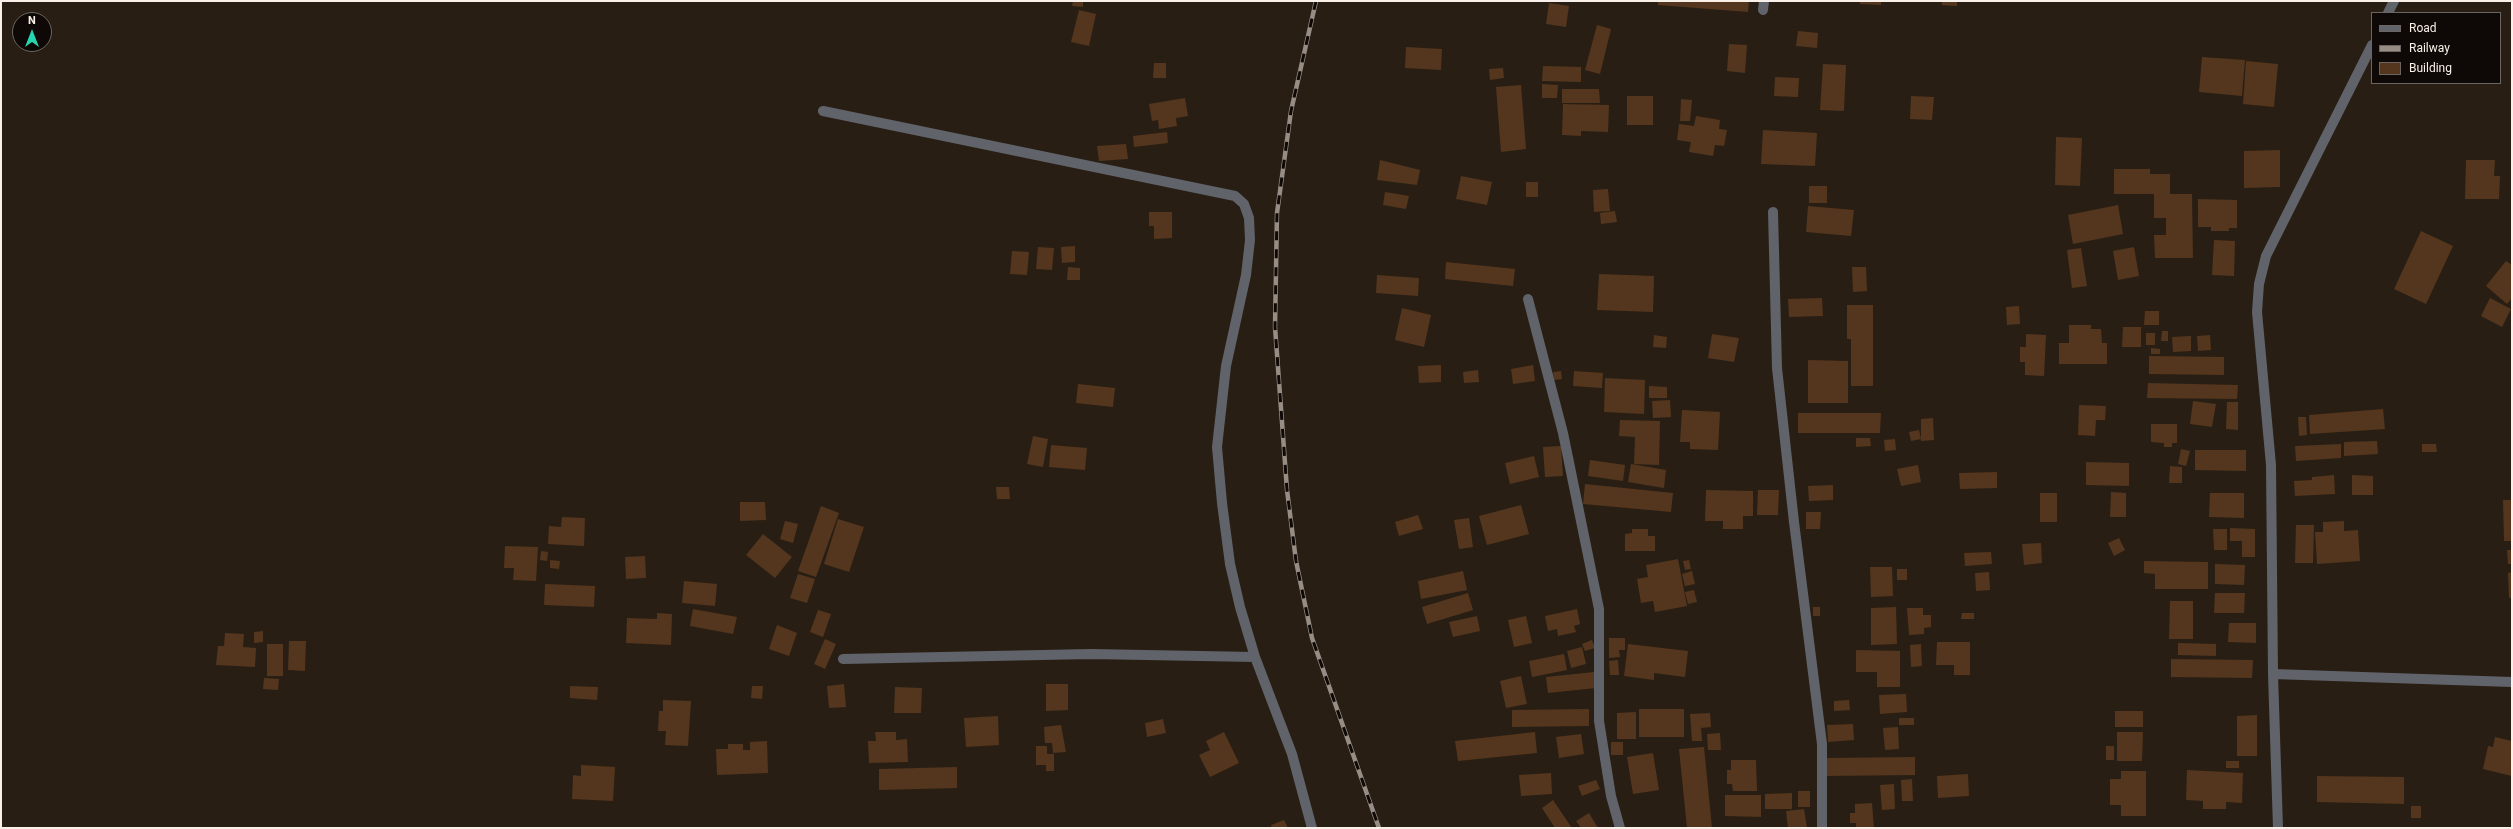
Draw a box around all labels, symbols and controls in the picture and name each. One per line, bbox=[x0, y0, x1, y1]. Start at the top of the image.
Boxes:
north arrow bbox=[12, 12, 52, 52]
legend bbox=[2371, 12, 2501, 84]
text: N bbox=[28, 14, 36, 27]
text: Road bbox=[2409, 21, 2437, 35]
text: Railway bbox=[2409, 41, 2450, 55]
text: Building bbox=[2409, 61, 2452, 75]

